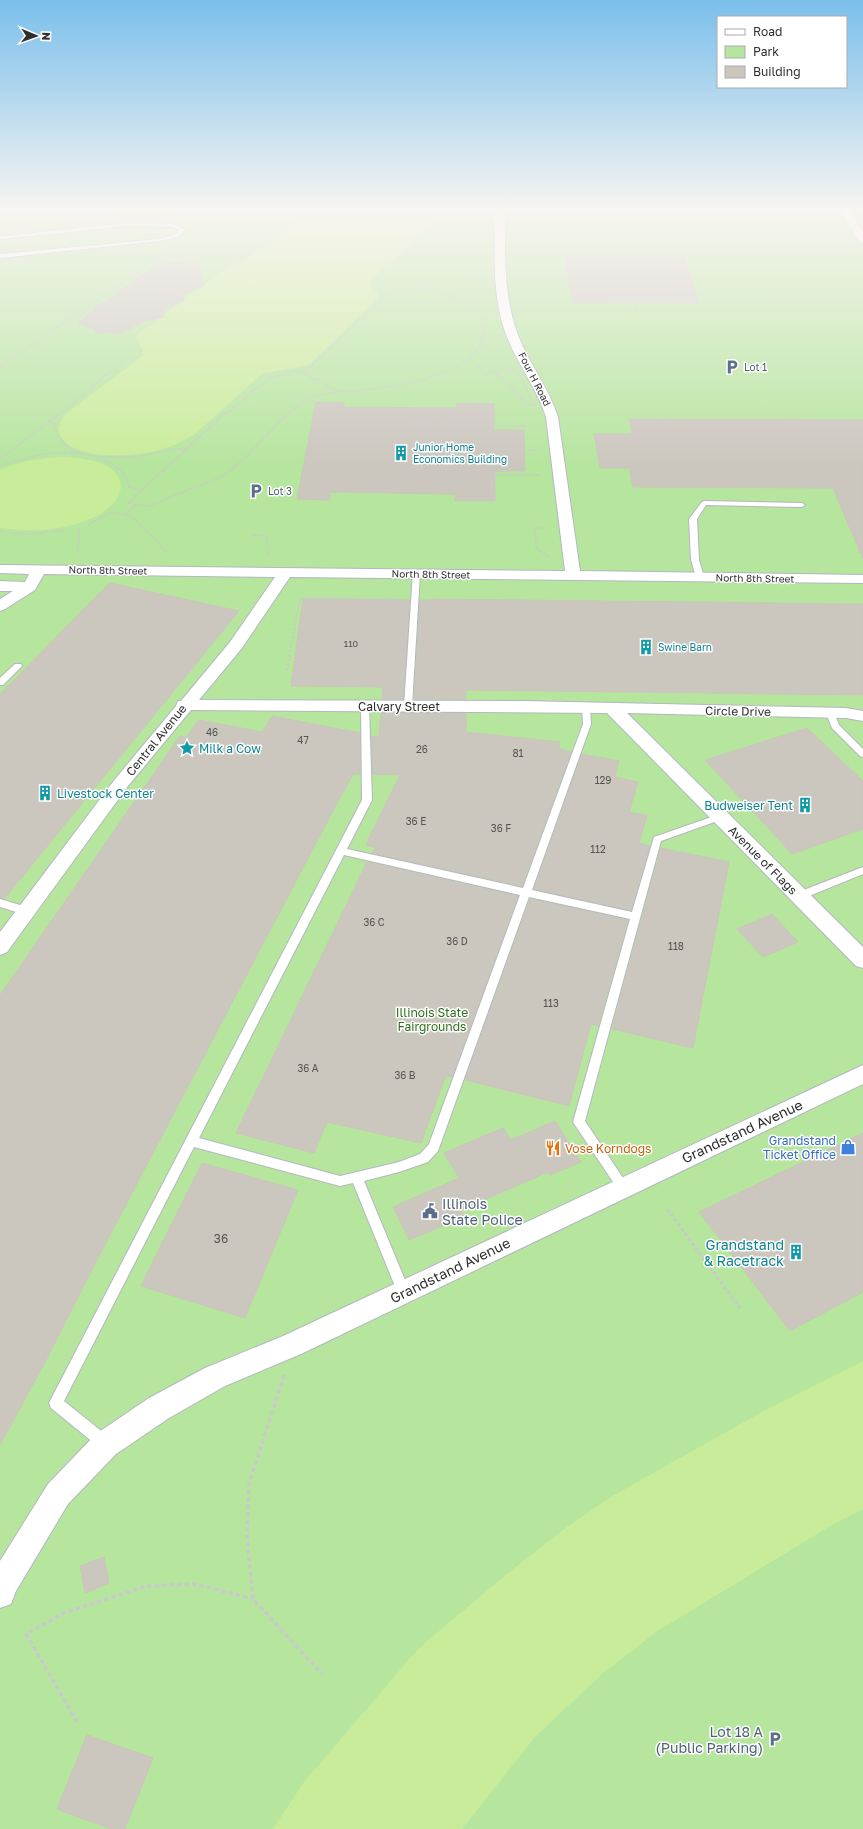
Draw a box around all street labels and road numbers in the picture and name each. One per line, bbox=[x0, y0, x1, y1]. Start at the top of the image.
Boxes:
street label: Four H Road bbox=[516, 350, 554, 408]
street label: North 8th Street bbox=[69, 563, 147, 577]
street label: North 8th Street bbox=[392, 567, 470, 581]
street label: North 8th Street bbox=[716, 571, 794, 585]
street label: Calvary Street bbox=[358, 699, 440, 714]
street label: Central Avenue bbox=[123, 701, 189, 779]
street label: Circle Drive bbox=[705, 703, 771, 719]
street label: Avenue of Flags bbox=[725, 822, 801, 898]
street label: Grandstand Avenue bbox=[679, 1096, 805, 1166]
street label: Grandstand Avenue bbox=[387, 1234, 513, 1306]

